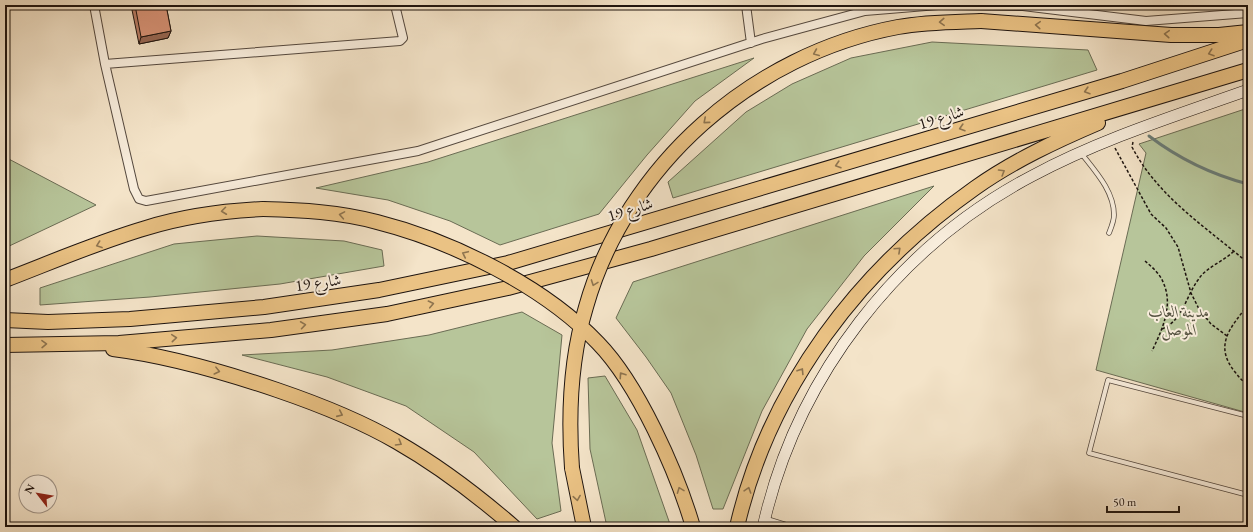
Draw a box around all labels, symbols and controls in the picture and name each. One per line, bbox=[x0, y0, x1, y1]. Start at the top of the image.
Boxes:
one-way arrow bbox=[939, 18, 945, 26]
one-way arrow bbox=[1035, 21, 1041, 29]
one-way arrow bbox=[1164, 30, 1170, 39]
one-way arrow bbox=[813, 48, 820, 56]
one-way arrow bbox=[1208, 48, 1215, 57]
one-way arrow bbox=[1084, 86, 1091, 95]
street label: شارع 19 bbox=[916, 101, 967, 137]
one-way arrow bbox=[704, 116, 711, 123]
one-way arrow bbox=[959, 123, 966, 132]
one-way arrow bbox=[835, 160, 842, 169]
one-way arrow bbox=[998, 169, 1005, 176]
street label: شارع 19 bbox=[605, 193, 656, 229]
one-way arrow bbox=[221, 206, 227, 215]
one-way arrow bbox=[339, 211, 345, 219]
one-way arrow bbox=[96, 240, 103, 249]
one-way arrow bbox=[894, 248, 901, 255]
one-way arrow bbox=[462, 251, 469, 259]
street label: شارع 19 bbox=[294, 269, 343, 299]
one-way arrow bbox=[590, 280, 598, 287]
one-way arrow bbox=[428, 301, 434, 309]
park label: مدينة العاب الموصل bbox=[1148, 301, 1210, 341]
one-way arrow bbox=[300, 321, 306, 330]
one-way arrow bbox=[171, 334, 177, 343]
one-way arrow bbox=[41, 340, 47, 348]
one-way arrow bbox=[213, 366, 220, 375]
one-way arrow bbox=[796, 368, 803, 375]
one-way arrow bbox=[620, 372, 627, 379]
one-way arrow bbox=[335, 409, 343, 417]
one-way arrow bbox=[395, 439, 402, 446]
north arrow bbox=[18, 474, 58, 514]
text: N bbox=[21, 481, 38, 496]
one-way arrow bbox=[743, 486, 751, 493]
one-way arrow bbox=[677, 487, 685, 494]
scale bar bbox=[1107, 488, 1179, 514]
one-way arrow bbox=[572, 494, 581, 501]
text: 50 m bbox=[1113, 494, 1137, 510]

